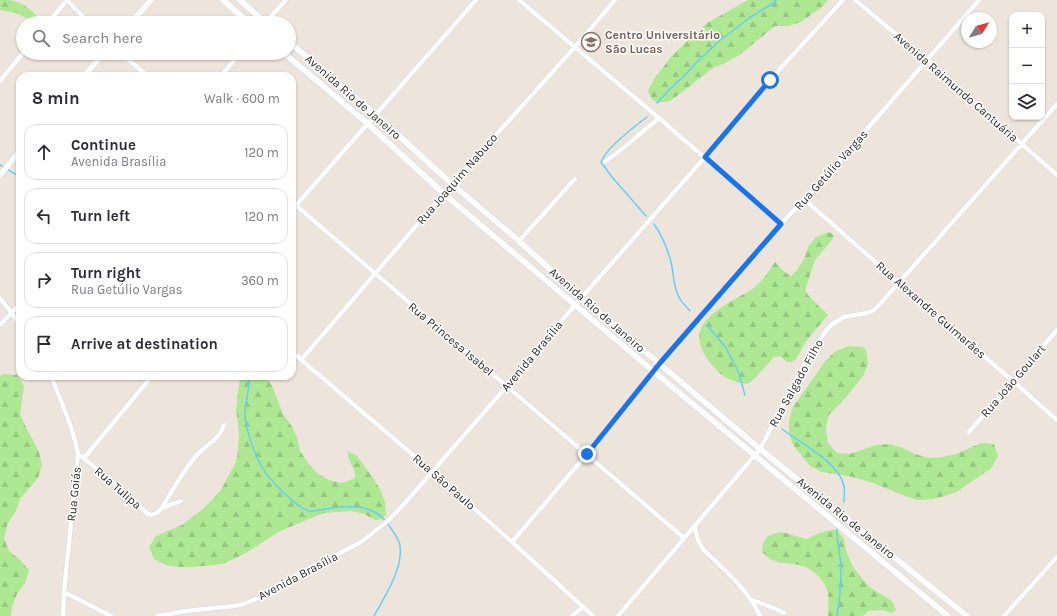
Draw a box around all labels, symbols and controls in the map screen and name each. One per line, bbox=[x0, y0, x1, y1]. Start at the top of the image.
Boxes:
north arrow bbox=[961, 12, 997, 48]
map controls bbox=[1009, 12, 1045, 120]
button: + bbox=[1009, 12, 1045, 48]
search box bbox=[16, 16, 296, 60]
icon: search bbox=[30, 27, 52, 49]
place label: Centro Universitário São Lucas bbox=[605, 28, 720, 56]
text: Search here bbox=[62, 29, 143, 47]
street label: Avenida Raimundo Cantuária bbox=[891, 29, 1021, 145]
school or university icon: Centro Universitário São Lucas bbox=[580, 31, 602, 53]
button: − bbox=[1009, 48, 1045, 84]
street label: Avenida Rio de Janeiro bbox=[302, 52, 404, 142]
route start bbox=[761, 71, 779, 89]
button: layers bbox=[1009, 84, 1045, 120]
text: 8 min bbox=[32, 88, 80, 108]
text: Walk · 600 m bbox=[204, 91, 280, 106]
street label: Rua Getúlio Vargas bbox=[791, 127, 871, 213]
street label: Rua Joaquim Nabuco bbox=[414, 131, 500, 227]
text: Continue bbox=[71, 136, 136, 154]
icon: ahead bbox=[33, 141, 55, 163]
text: 120 m bbox=[244, 145, 279, 160]
text: Avenida Brasília bbox=[71, 154, 166, 169]
icon: left bbox=[33, 205, 55, 227]
text: Turn left bbox=[71, 207, 130, 225]
text: 120 m bbox=[244, 209, 279, 224]
street label: Rua Alexandre Guimarães bbox=[873, 259, 989, 361]
text: Turn right bbox=[71, 264, 141, 282]
street label: Avenida Rio de Janeiro bbox=[546, 265, 648, 355]
icon: right bbox=[33, 269, 55, 291]
text: 360 m bbox=[241, 273, 279, 288]
text: Rua Getúlio Vargas bbox=[71, 282, 182, 297]
street label: Rua Princesa Isabel bbox=[406, 299, 496, 379]
street label: Avenida Brasília bbox=[498, 318, 566, 394]
icon: arrive bbox=[33, 333, 55, 355]
text: Arrive at destination bbox=[71, 335, 218, 353]
street label: Rua Salgado Filho bbox=[766, 337, 826, 429]
street label: Rua João Goulart bbox=[978, 341, 1049, 420]
route end bbox=[578, 445, 596, 463]
street label: Rua São Paulo bbox=[410, 451, 478, 513]
street label: Rua Tulipa bbox=[92, 464, 144, 512]
street label: Rua Goiás bbox=[64, 466, 84, 522]
street label: Avenida Rio de Janeiro bbox=[794, 474, 898, 562]
street label: Avenida Brasília bbox=[256, 549, 340, 603]

